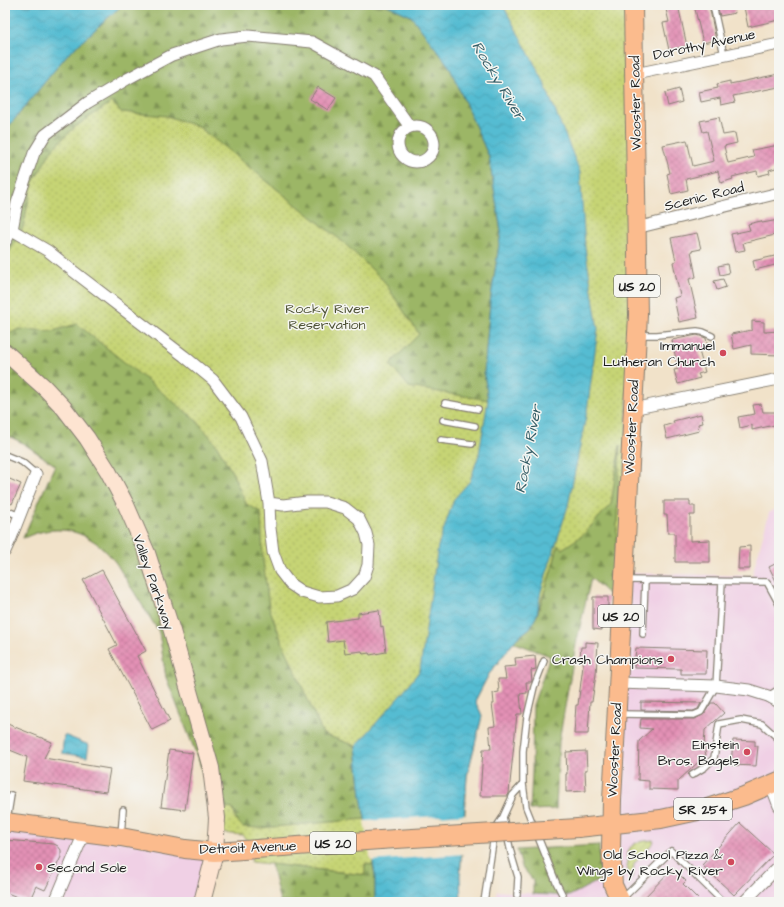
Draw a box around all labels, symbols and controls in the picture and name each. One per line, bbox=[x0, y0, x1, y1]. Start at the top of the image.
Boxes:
street label: Dorothy Avenue bbox=[651, 24, 758, 66]
water label: Rocky River bbox=[466, 38, 531, 127]
street label: Wooster Road bbox=[625, 55, 647, 150]
street label: Scenic Road bbox=[662, 177, 746, 216]
road number: US 20 bbox=[614, 275, 660, 297]
park label: Rocky River Reservation bbox=[285, 299, 369, 335]
place label: Immanuel Lutheran Church bbox=[603, 336, 715, 372]
marker: Immanuel Lutheran Church bbox=[718, 348, 728, 358]
street label: Wooster Road bbox=[620, 379, 644, 475]
water label: Rocky River bbox=[510, 402, 549, 495]
street label: Valley Parkway bbox=[127, 532, 179, 633]
road number: US 20 bbox=[598, 605, 644, 627]
place label: Crash Champions bbox=[552, 650, 663, 670]
marker: Crash Champions bbox=[666, 654, 676, 664]
street label: Wooster Road bbox=[603, 702, 627, 798]
place label: Einstein Bros. Bagels bbox=[658, 735, 739, 771]
marker: Einstein Bros. Bagels bbox=[742, 747, 752, 757]
road number: SR 254 bbox=[674, 798, 732, 820]
road number: US 20 bbox=[310, 832, 356, 854]
street label: Detroit Avenue bbox=[199, 836, 297, 860]
place label: Old School Pizza & Wings by Rocky River bbox=[576, 845, 724, 881]
marker: Old School Pizza & Wings by Rocky River bbox=[726, 857, 736, 867]
place label: Second Sole bbox=[47, 858, 127, 878]
marker: Second Sole bbox=[34, 862, 44, 872]

